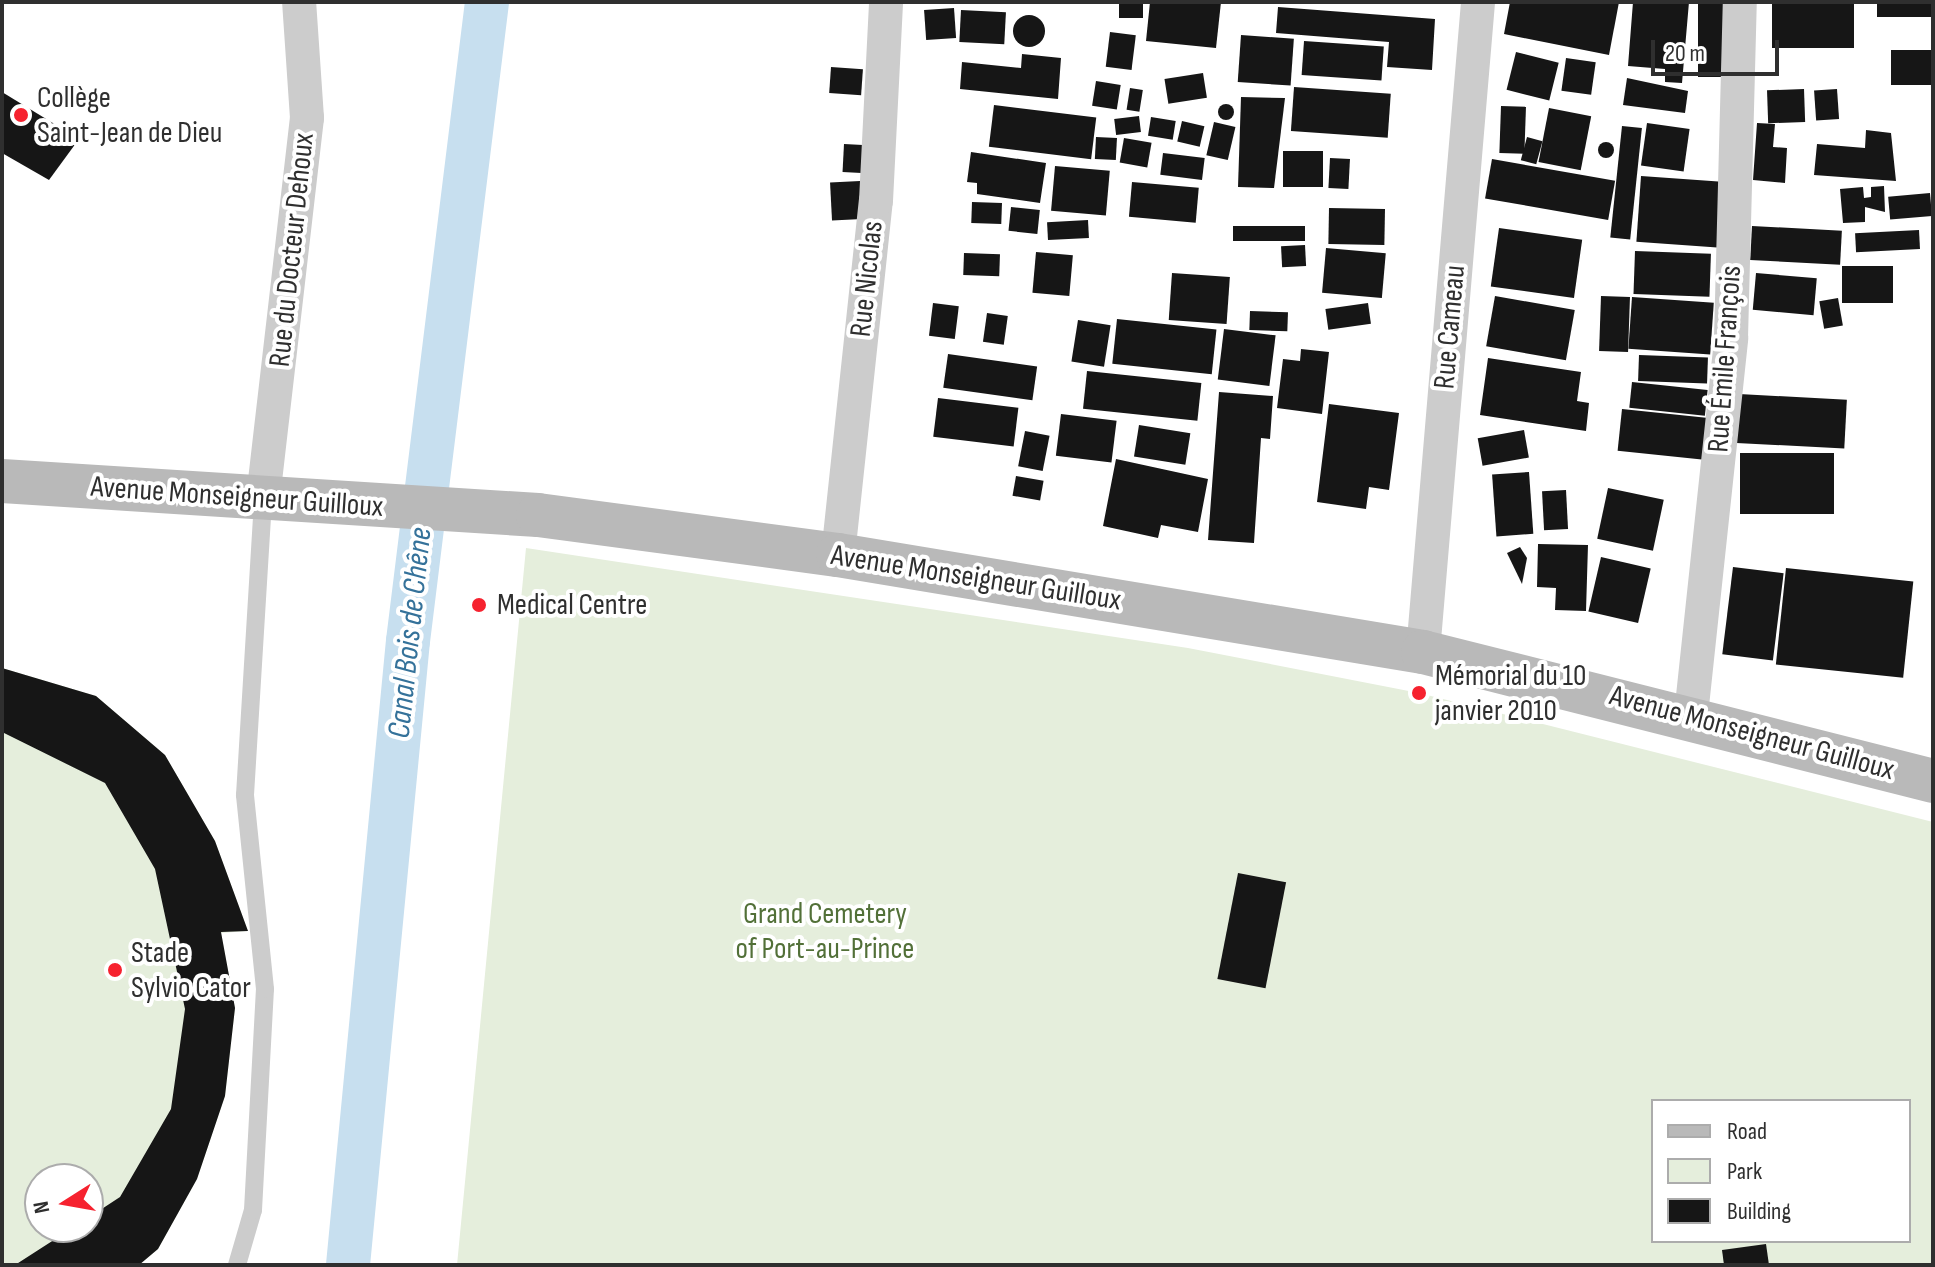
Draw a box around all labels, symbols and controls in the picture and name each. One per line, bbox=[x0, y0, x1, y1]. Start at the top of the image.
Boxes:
scale bar bbox=[1655, 24, 1783, 74]
text: 20 m bbox=[1665, 39, 1705, 68]
place label: Collège Saint-Jean de Dieu bbox=[37, 80, 222, 150]
marker: Collège Saint-Jean de Dieu bbox=[12, 106, 30, 124]
street label: Rue du Docteur Dehoux bbox=[262, 131, 322, 369]
street label: Rue Nicolas bbox=[843, 219, 891, 339]
street label: Rue Cameau bbox=[1427, 264, 1473, 390]
street label: Rue Émile François bbox=[1701, 264, 1749, 454]
street label: Avenue Monseigneur Guilloux bbox=[90, 469, 384, 525]
water label: Canal Bois de Chêne bbox=[381, 526, 441, 740]
street label: Avenue Monseigneur Guilloux bbox=[828, 537, 1124, 619]
place label: Medical Centre bbox=[497, 587, 647, 623]
marker: Medical Centre bbox=[468, 594, 490, 616]
place label: Mémorial du 10 janvier 2010 bbox=[1435, 658, 1586, 728]
street label: Avenue Monseigneur Guilloux bbox=[1606, 678, 1898, 788]
marker: Mémorial du 10 janvier 2010 bbox=[1410, 684, 1428, 702]
park label: Grand Cemetery of Port-au-Prince bbox=[736, 896, 914, 966]
place label: Stade Sylvio Cator bbox=[131, 935, 251, 1006]
marker: Stade Sylvio Cator bbox=[106, 961, 124, 979]
legend bbox=[1651, 1099, 1911, 1243]
text: Road bbox=[1727, 1117, 1767, 1146]
text: Park bbox=[1727, 1157, 1762, 1186]
north arrow bbox=[24, 1163, 104, 1243]
text: Building bbox=[1727, 1197, 1791, 1226]
text: N bbox=[28, 1199, 56, 1216]

